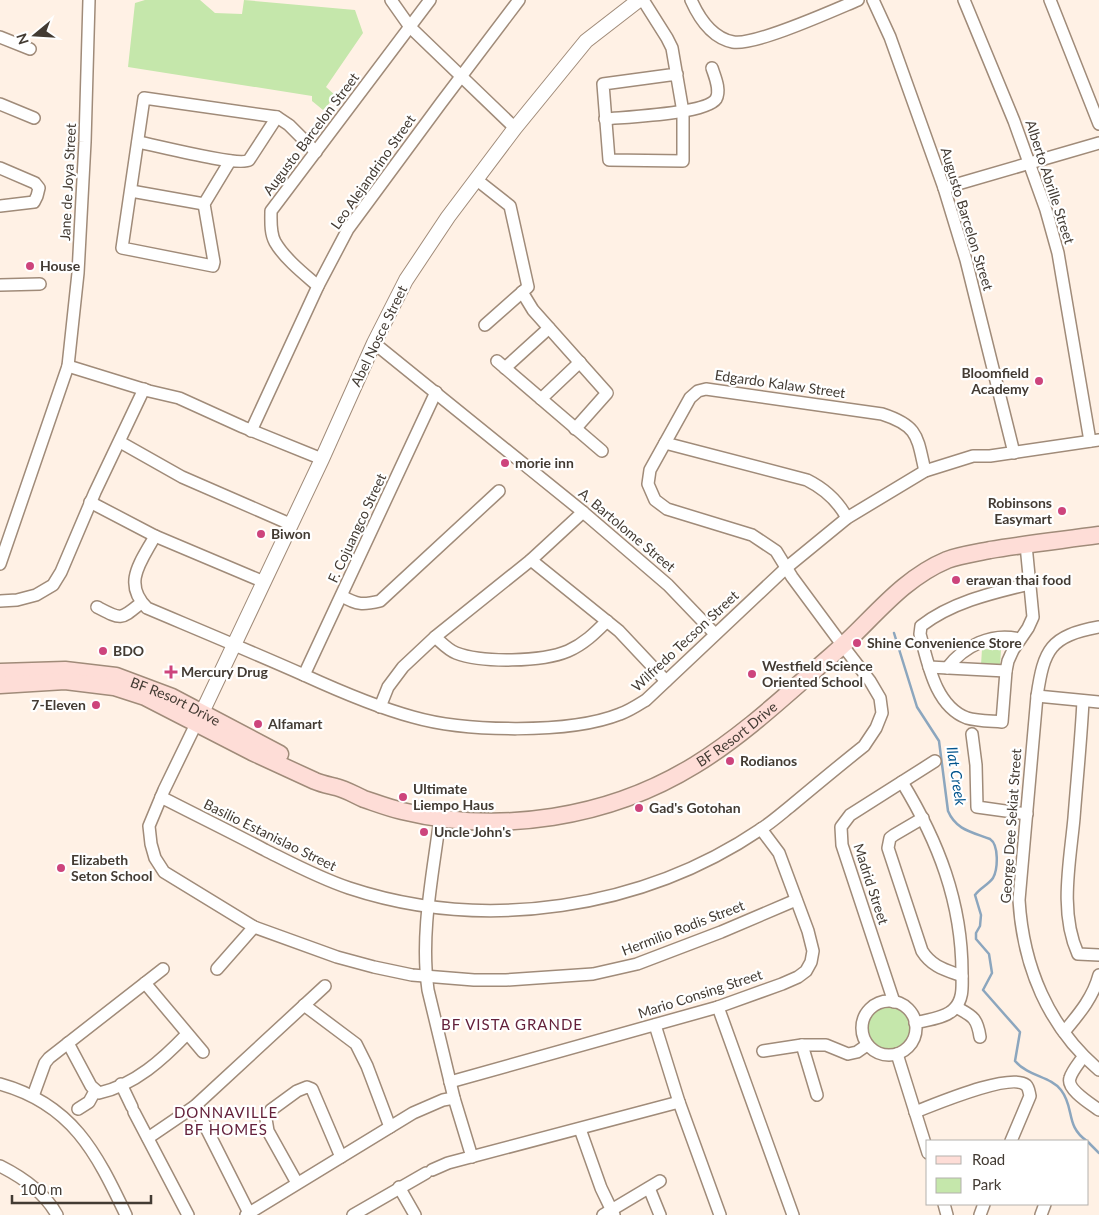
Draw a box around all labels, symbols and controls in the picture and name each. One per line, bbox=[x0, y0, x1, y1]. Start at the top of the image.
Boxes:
north arrow bbox=[10, 10, 60, 60]
text: N bbox=[12, 31, 32, 47]
street label: Augusto Barcelon Street bbox=[259, 69, 362, 198]
street label: Leo Alejandrino Street bbox=[327, 111, 419, 232]
street label: Alberto Abrille Street bbox=[1022, 118, 1079, 246]
street label: Jane de Joya Street bbox=[56, 123, 79, 241]
street label: Augusto Barcelon Street bbox=[938, 145, 997, 293]
place label: House bbox=[40, 257, 81, 274]
marker: House bbox=[24, 260, 36, 272]
street label: Abel Nosce Street bbox=[347, 282, 410, 389]
place label: Bloomfield Academy bbox=[961, 364, 1030, 397]
street label: Edgardo Kalaw Street bbox=[714, 366, 846, 401]
marker: Bloomfield Academy bbox=[1033, 375, 1045, 387]
place label: morie inn bbox=[515, 454, 574, 471]
marker: morie inn bbox=[499, 457, 511, 469]
street label: F. Cojuangco Street bbox=[324, 470, 389, 585]
street label: A. Bartolome Street bbox=[576, 484, 679, 575]
place label: Robinsons Easymart bbox=[988, 494, 1053, 527]
marker: Robinsons Easymart bbox=[1056, 505, 1068, 517]
place label: Biwon bbox=[271, 525, 311, 542]
marker: Biwon bbox=[255, 528, 267, 540]
place label: erawan thai food bbox=[966, 571, 1071, 588]
marker: erawan thai food bbox=[950, 574, 962, 586]
street label: Wilfredo Tecson Street bbox=[628, 587, 742, 695]
place label: Shine Convenience Store bbox=[867, 634, 1022, 651]
marker: Shine Convenience Store bbox=[851, 637, 863, 649]
place label: BDO bbox=[113, 642, 144, 659]
marker: BDO bbox=[97, 645, 109, 657]
place label: Westfield Science Oriented School bbox=[762, 657, 873, 690]
place label: Mercury Drug bbox=[181, 663, 268, 680]
marker: Mercury Drug bbox=[165, 666, 177, 678]
marker: Westfield Science Oriented School bbox=[746, 668, 758, 680]
street label: BF Resort Drive bbox=[128, 673, 223, 729]
place label: 7-Eleven bbox=[31, 696, 86, 713]
street label: BF Resort Drive bbox=[693, 698, 780, 770]
marker: 7-Eleven bbox=[90, 699, 102, 711]
place label: Alfamart bbox=[267, 715, 323, 732]
marker: Alfamart bbox=[252, 718, 264, 730]
water label: Ilat Creek bbox=[943, 745, 971, 807]
street label: George Dee Sekiat Street bbox=[997, 748, 1024, 904]
place label: Rodianos bbox=[740, 752, 797, 769]
marker: Rodianos bbox=[724, 755, 736, 767]
place label: Ultimate Liempo Haus bbox=[413, 780, 494, 813]
marker: Ultimate Liempo Haus bbox=[397, 791, 409, 803]
street label: Basilio Estanislao Street bbox=[201, 795, 339, 874]
place label: Gad's Gotohan bbox=[649, 799, 741, 816]
marker: Gad's Gotohan bbox=[633, 802, 645, 814]
place label: Uncle John's bbox=[434, 823, 511, 840]
marker: Uncle John's bbox=[418, 826, 430, 838]
street label: Madrid Street bbox=[850, 841, 893, 927]
place label: Elizabeth Seton School bbox=[71, 851, 152, 884]
marker: Elizabeth Seton School bbox=[55, 862, 67, 874]
street label: Hermilio Rodis Street bbox=[619, 896, 747, 959]
street label: Mario Consing Street bbox=[636, 965, 764, 1022]
district label: BF VISTA GRANDE bbox=[441, 1015, 583, 1033]
district label: DONNAVILLE BF HOMES bbox=[174, 1103, 278, 1138]
legend bbox=[926, 1140, 1089, 1205]
text: Road bbox=[972, 1150, 1005, 1168]
scale bar bbox=[12, 1172, 151, 1204]
text: Park bbox=[972, 1175, 1002, 1193]
text: 100 m bbox=[20, 1180, 62, 1198]

